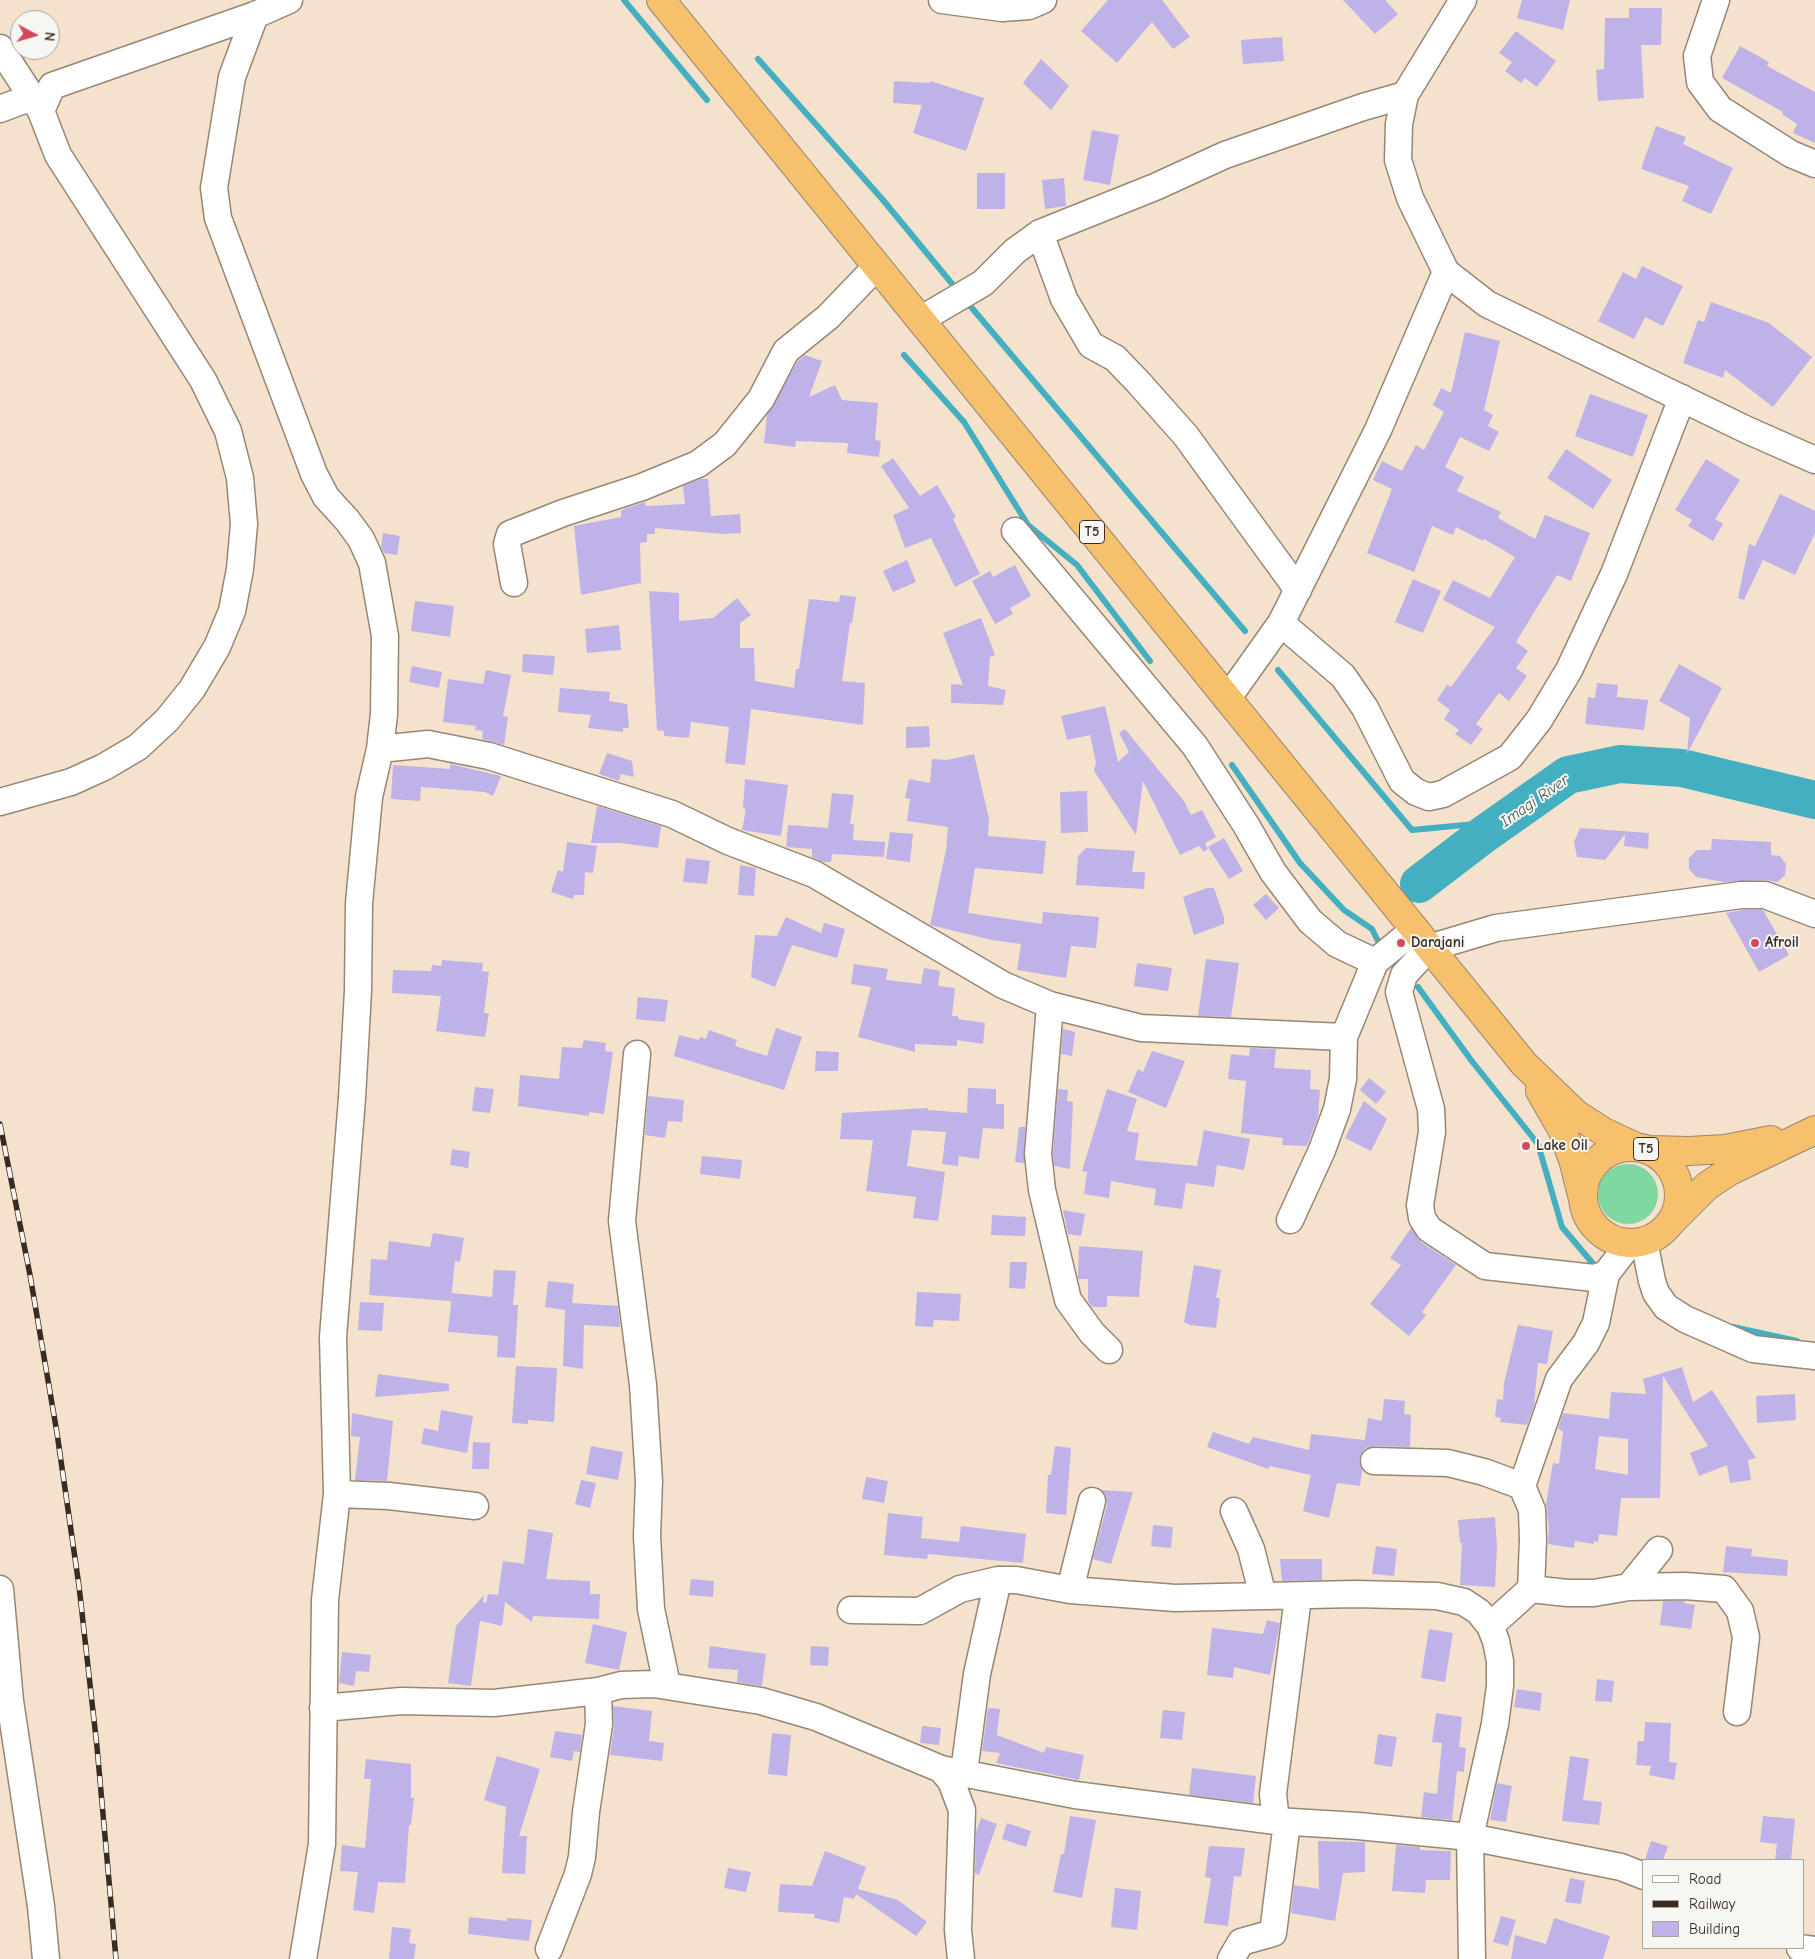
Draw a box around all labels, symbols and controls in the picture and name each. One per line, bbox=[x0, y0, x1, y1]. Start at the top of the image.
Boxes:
north arrow bbox=[10, 10, 60, 60]
text: N bbox=[40, 31, 58, 42]
road number: T5 bbox=[1080, 520, 1104, 544]
water label: Imagi River bbox=[1497, 770, 1573, 832]
place label: Darajani bbox=[1411, 934, 1465, 952]
place label: Afroil bbox=[1765, 934, 1799, 952]
marker: Darajani bbox=[1395, 937, 1407, 949]
marker: Afroil bbox=[1749, 937, 1761, 949]
place label: Lake Oil bbox=[1536, 1137, 1588, 1155]
road number: T5 bbox=[1634, 1138, 1658, 1160]
marker: Lake Oil bbox=[1520, 1140, 1532, 1152]
legend bbox=[1642, 1859, 1805, 1949]
text: Road bbox=[1689, 1870, 1721, 1888]
text: Railway bbox=[1689, 1895, 1735, 1913]
text: Building bbox=[1689, 1920, 1740, 1938]

